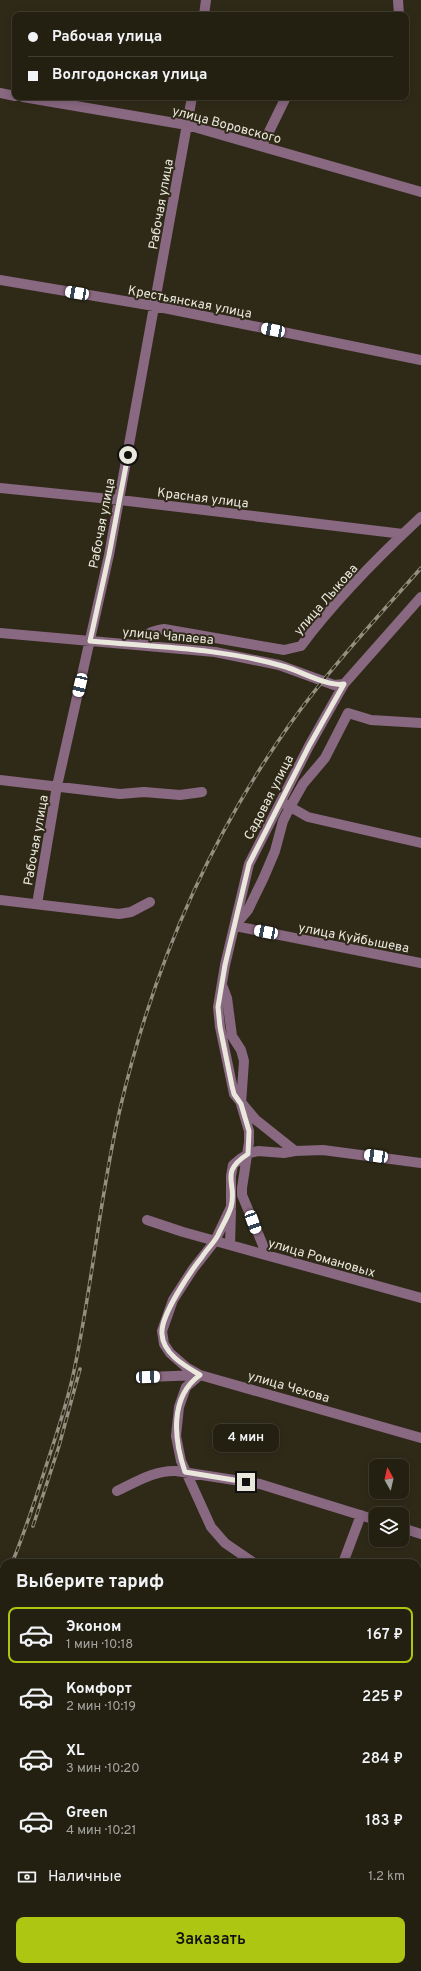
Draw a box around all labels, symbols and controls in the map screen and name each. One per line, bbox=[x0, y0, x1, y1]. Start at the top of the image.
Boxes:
text: Рабочая улица bbox=[52, 28, 162, 47]
text: Волгодонская улица bbox=[52, 66, 207, 85]
street label: улица Воровского bbox=[170, 104, 283, 148]
street label: Рабочая улица bbox=[146, 158, 178, 251]
street label: Крестьянская улица bbox=[126, 283, 253, 323]
car bbox=[64, 285, 90, 301]
car bbox=[260, 322, 286, 338]
route start bbox=[119, 446, 137, 464]
street label: Рабочая улица bbox=[86, 477, 120, 570]
street label: Красная улица bbox=[156, 485, 249, 513]
street label: улица Лыкова bbox=[291, 561, 362, 639]
street label: улица Чапаева bbox=[121, 625, 214, 649]
car bbox=[71, 672, 89, 698]
street label: Садовая улица bbox=[241, 753, 298, 843]
street label: Рабочая улица bbox=[21, 794, 53, 887]
street label: улица Куйбышева bbox=[297, 920, 410, 958]
car bbox=[253, 924, 279, 940]
car bbox=[363, 1148, 389, 1164]
car bbox=[243, 1209, 263, 1235]
street label: улица Романовых bbox=[266, 1236, 377, 1282]
street label: улица Чехова bbox=[246, 1369, 331, 1407]
car bbox=[136, 1371, 160, 1383]
callout: 4 мин bbox=[213, 1424, 279, 1452]
text: 4 мин bbox=[228, 1430, 264, 1446]
north arrow bbox=[369, 1459, 409, 1499]
map controls bbox=[369, 1459, 409, 1547]
route end bbox=[237, 1473, 255, 1491]
button: layers bbox=[369, 1507, 409, 1547]
text: Выберите тариф bbox=[16, 1571, 164, 1594]
icon: car bbox=[18, 1617, 54, 1653]
text: Эконом bbox=[66, 1618, 121, 1637]
text: 167 ₽ bbox=[367, 1626, 403, 1645]
text: 1 мин · 10:18 bbox=[66, 1637, 133, 1653]
icon: car bbox=[18, 1679, 54, 1715]
text: Комфорт bbox=[66, 1680, 132, 1699]
text: 225 ₽ bbox=[362, 1688, 403, 1707]
text: 2 мин · 10:19 bbox=[66, 1699, 136, 1715]
icon: car bbox=[18, 1741, 54, 1777]
text: XL bbox=[66, 1742, 84, 1761]
text: 284 ₽ bbox=[362, 1750, 403, 1769]
text: 3 мин · 10:20 bbox=[66, 1761, 140, 1777]
icon: car bbox=[18, 1803, 54, 1839]
text: Green bbox=[66, 1804, 108, 1823]
text: 183 ₽ bbox=[365, 1812, 403, 1831]
text: 4 мин · 10:21 bbox=[66, 1823, 136, 1839]
icon: cash bbox=[16, 1866, 38, 1888]
text: Наличные bbox=[48, 1868, 122, 1887]
text: 1.2 km bbox=[368, 1869, 405, 1885]
button: Заказать bbox=[16, 1917, 405, 1963]

